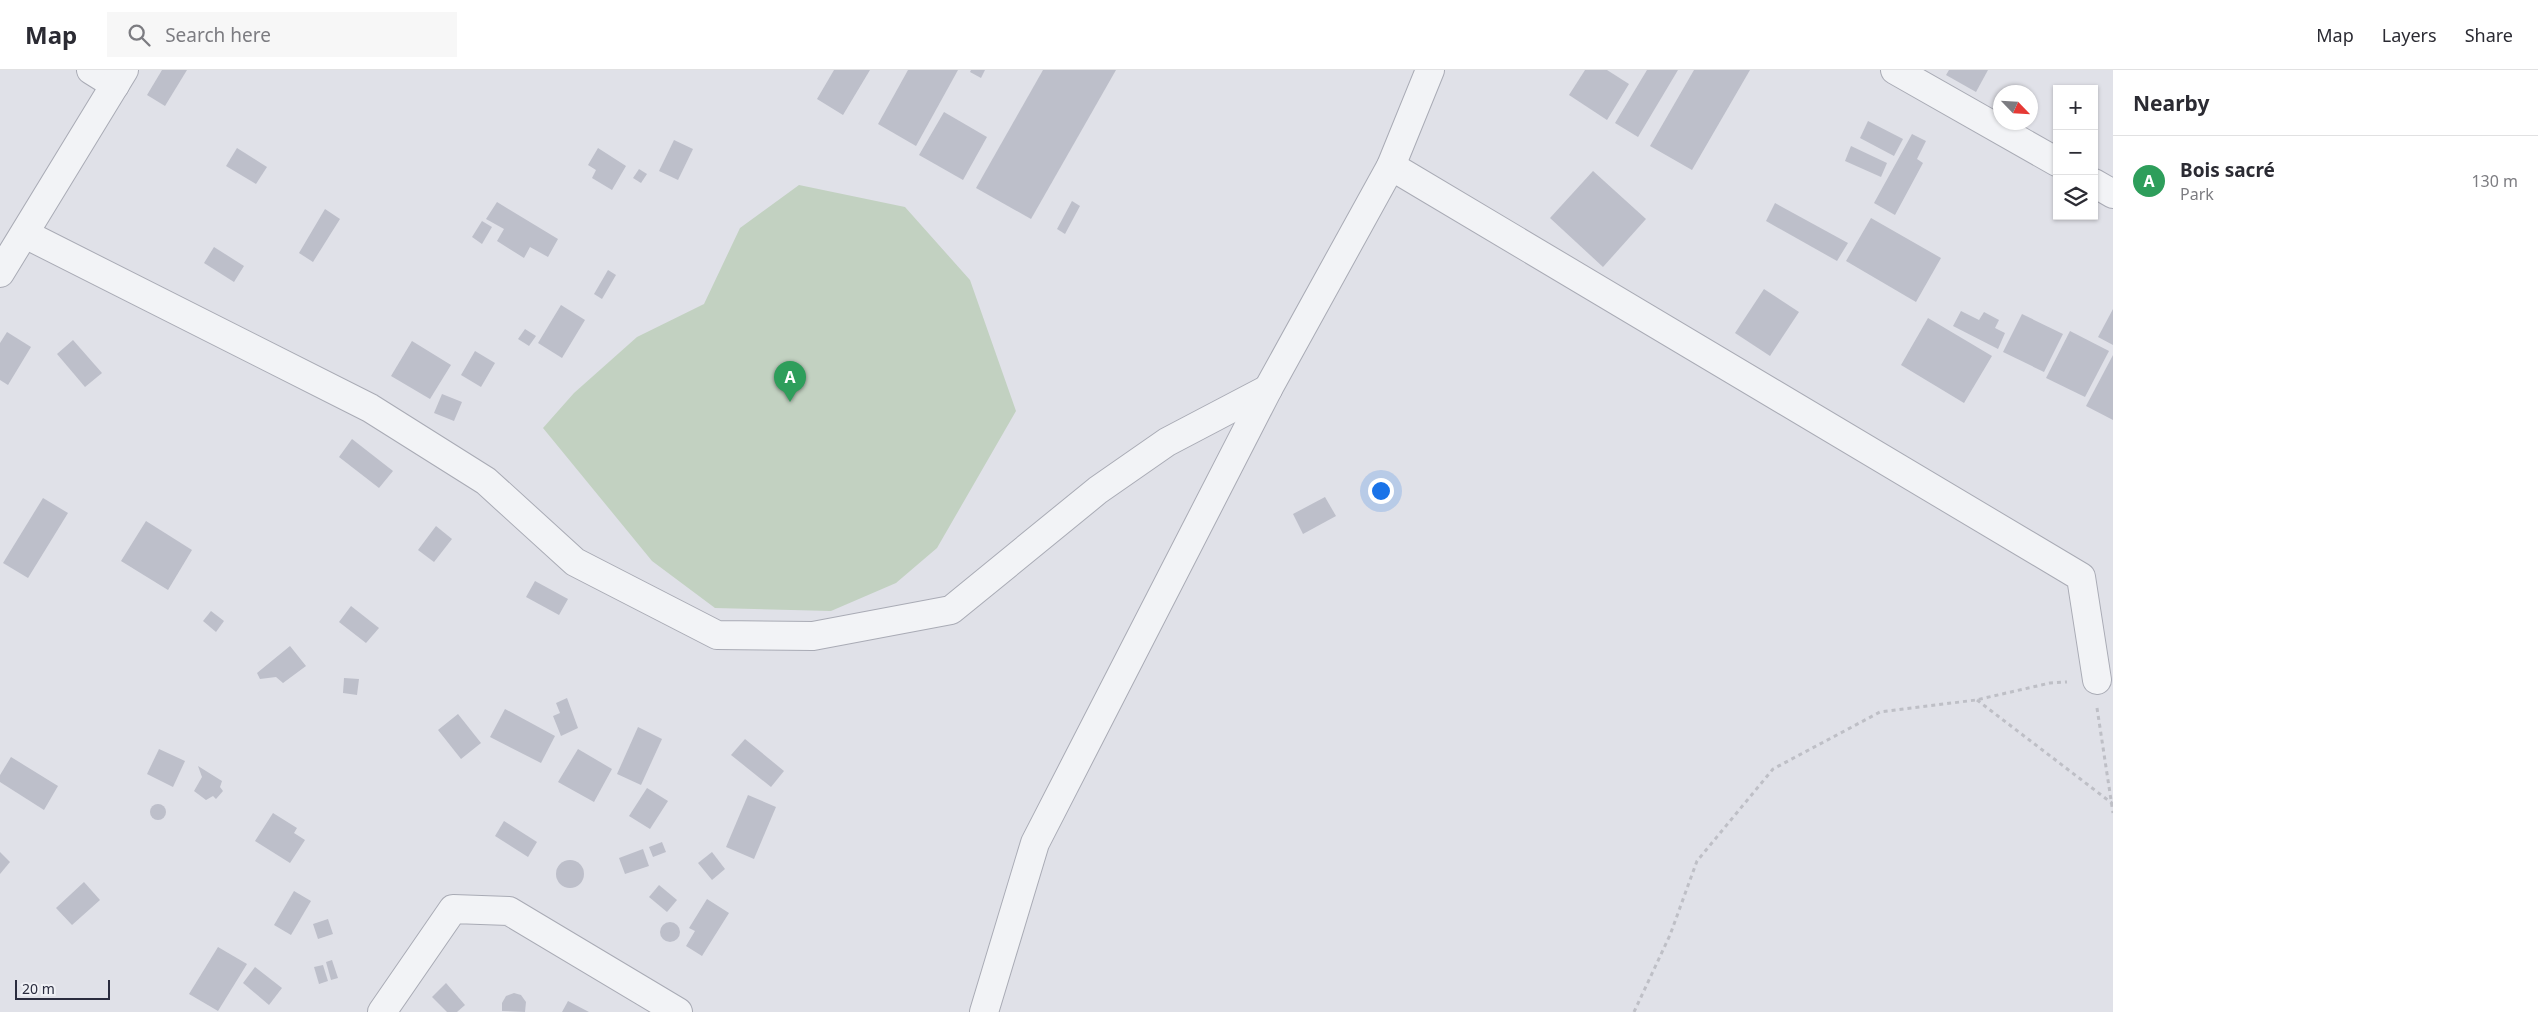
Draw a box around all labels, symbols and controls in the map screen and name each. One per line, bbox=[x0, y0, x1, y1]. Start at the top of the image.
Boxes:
search box bbox=[107, 12, 457, 57]
text: Map bbox=[25, 18, 77, 51]
icon: search bbox=[125, 21, 153, 49]
text: Search here bbox=[165, 22, 271, 48]
text: Map bbox=[2316, 23, 2354, 47]
text: Layers bbox=[2382, 23, 2437, 47]
text: Share bbox=[2465, 23, 2513, 47]
north arrow bbox=[1993, 85, 2038, 130]
map controls bbox=[2053, 85, 2098, 220]
button: + bbox=[2053, 85, 2098, 130]
text: Nearby bbox=[2133, 89, 2209, 117]
button: − bbox=[2053, 130, 2098, 175]
text: Bois sacré bbox=[2180, 157, 2275, 183]
text: A bbox=[2143, 170, 2155, 192]
text: 130 m bbox=[2471, 170, 2518, 192]
button: layers bbox=[2053, 175, 2098, 220]
text: Park bbox=[2180, 183, 2214, 205]
pin: A bbox=[774, 361, 806, 402]
your location bbox=[1368, 478, 1394, 504]
scale bar bbox=[15, 977, 110, 1000]
text: 20 m bbox=[22, 979, 55, 998]

